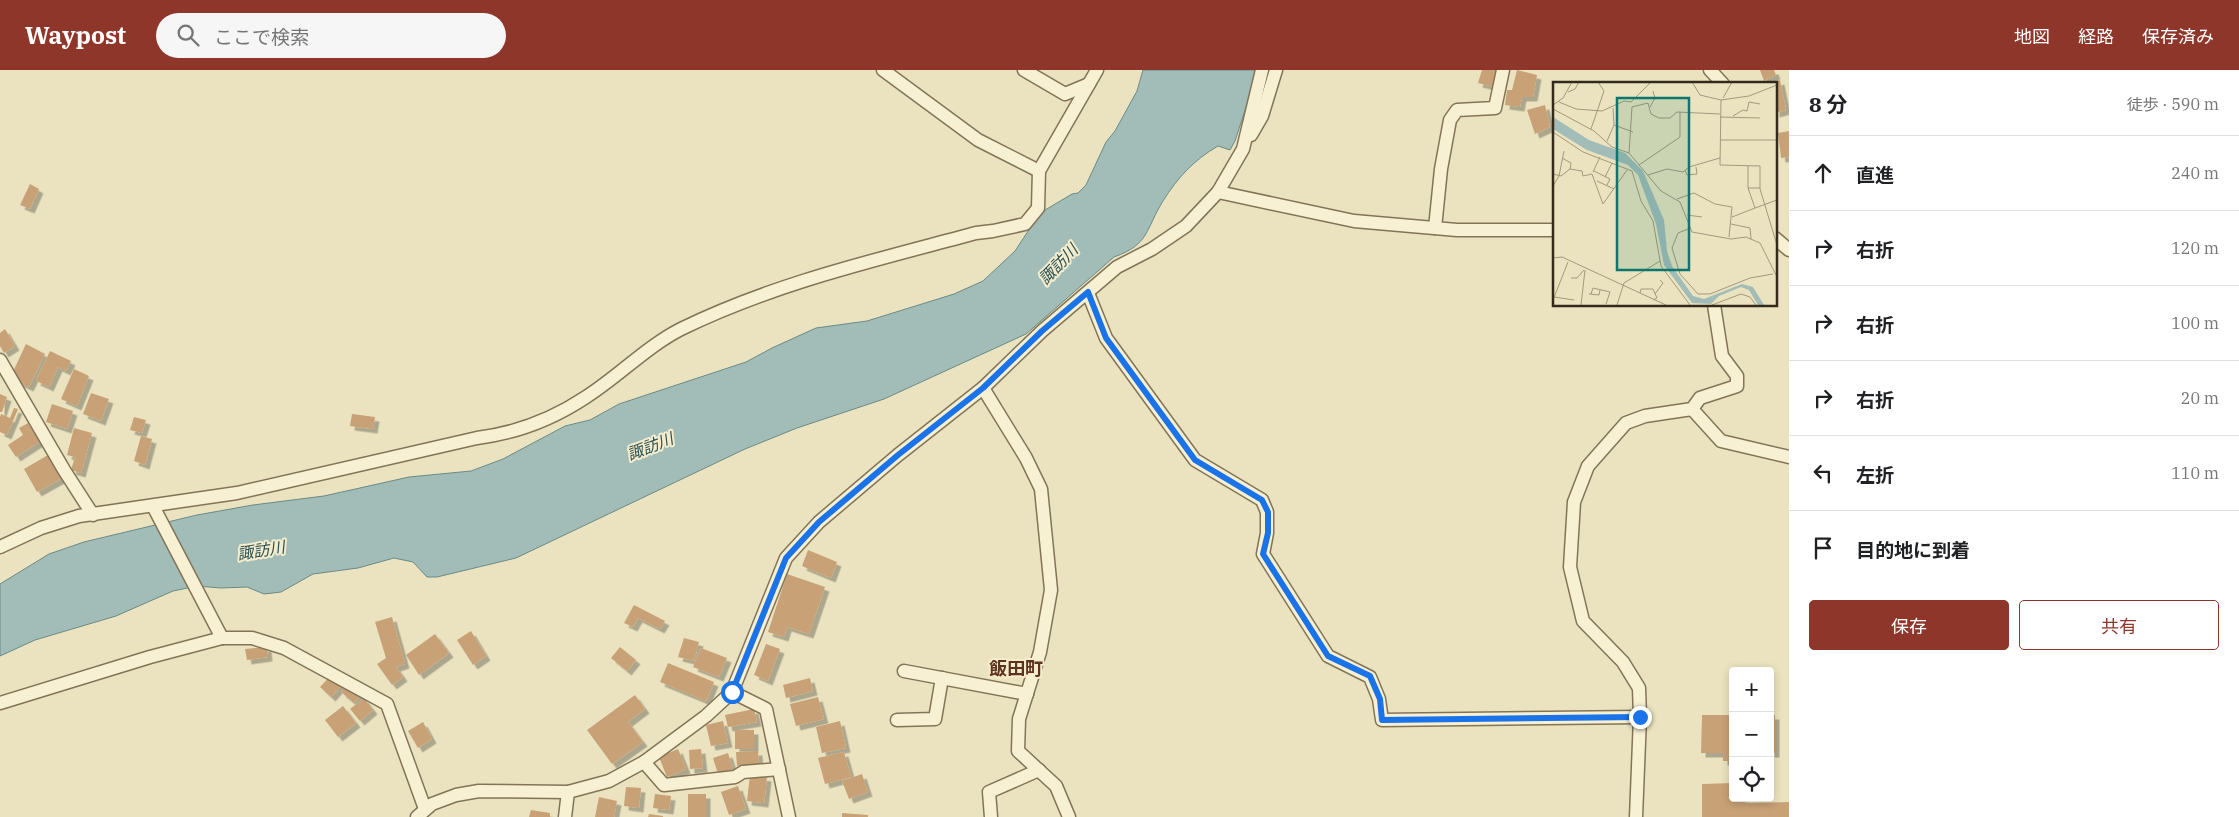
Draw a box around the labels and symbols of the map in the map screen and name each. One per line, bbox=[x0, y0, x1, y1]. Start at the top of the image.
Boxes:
inset map bbox=[1553, 82, 1776, 306]
water label: 諏訪川 bbox=[1034, 238, 1083, 288]
water label: 諏訪川 bbox=[624, 427, 678, 464]
water label: 諏訪川 bbox=[236, 536, 288, 564]
district label: 飯田町 bbox=[989, 657, 1043, 680]
route start bbox=[721, 681, 744, 704]
route end bbox=[1629, 706, 1652, 729]

